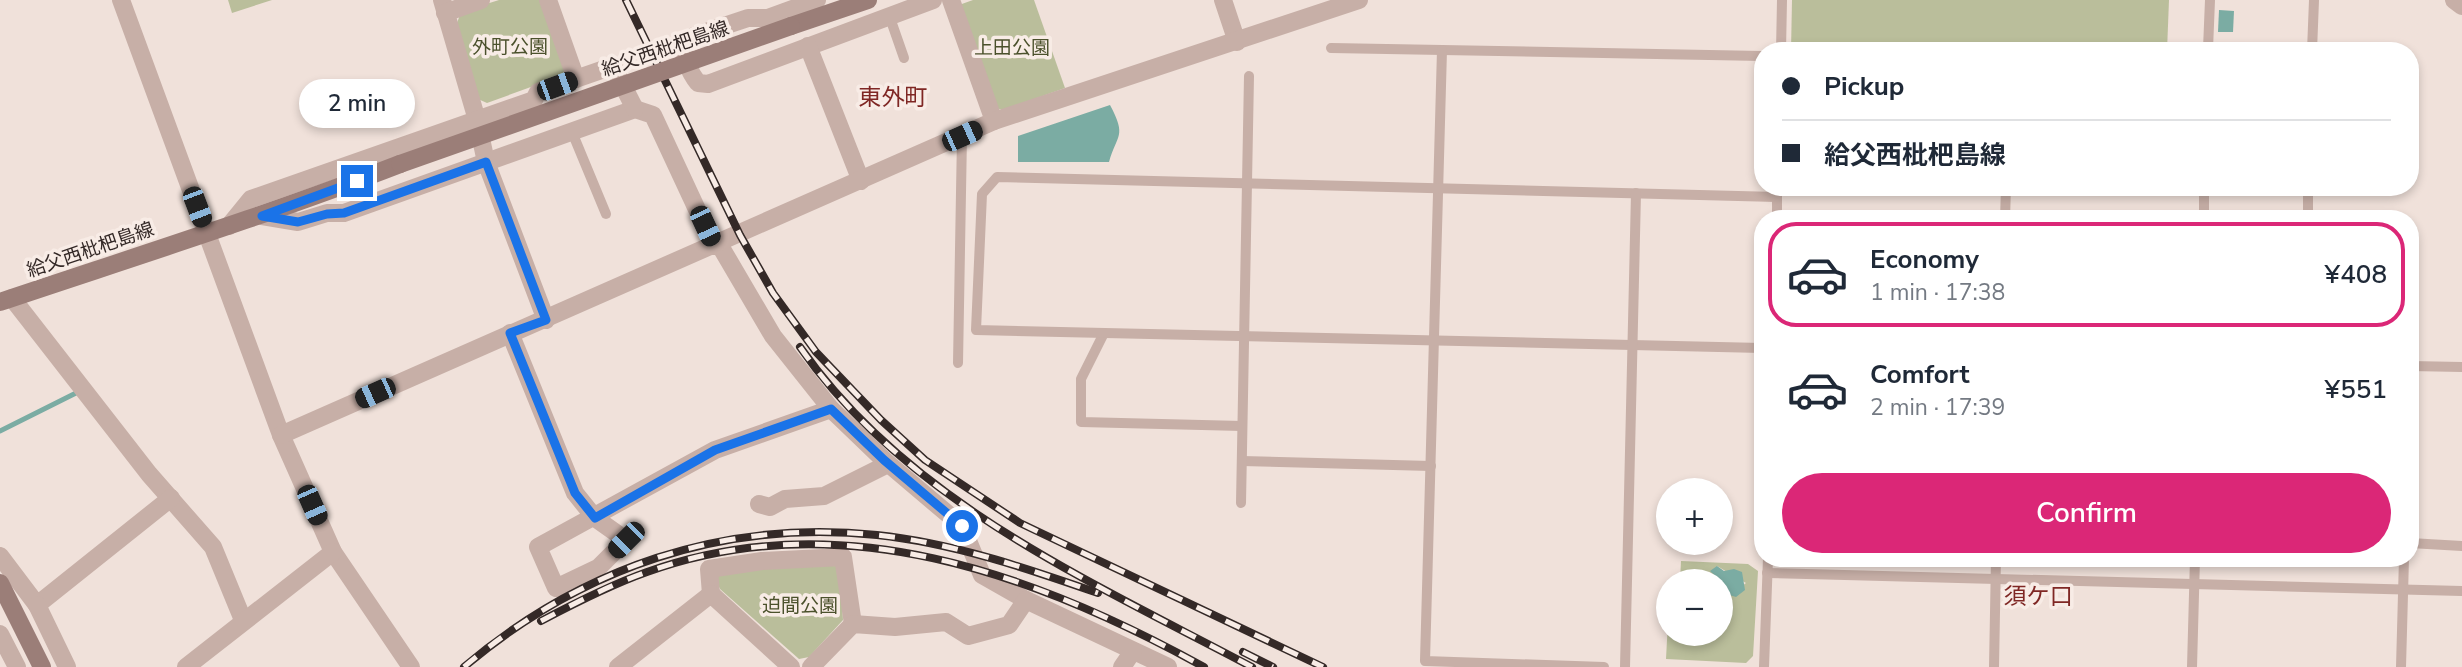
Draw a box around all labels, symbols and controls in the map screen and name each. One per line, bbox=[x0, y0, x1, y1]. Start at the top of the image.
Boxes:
street label: 給父西枇杷島線 bbox=[598, 15, 732, 83]
park label: 外町公園 bbox=[472, 34, 548, 60]
park label: 上田公園 bbox=[974, 35, 1050, 61]
car bbox=[534, 69, 581, 103]
text: Pickup bbox=[1824, 69, 1904, 104]
callout: 2 min bbox=[299, 80, 415, 128]
district label: 東外町 bbox=[859, 82, 928, 113]
text: 2 min bbox=[328, 88, 386, 119]
car bbox=[939, 118, 986, 154]
text: 給父西枇杷島線 bbox=[1824, 138, 2006, 173]
route end bbox=[341, 165, 373, 197]
car bbox=[180, 184, 215, 230]
car bbox=[687, 203, 724, 249]
street label: 給父西枇杷島線 bbox=[23, 216, 157, 284]
text: Economy bbox=[1870, 242, 1979, 277]
icon: car bbox=[1786, 243, 1849, 306]
text: ¥408 bbox=[2325, 257, 2387, 292]
text: 1 min · 17:38 bbox=[1870, 277, 2005, 308]
text: Comfort bbox=[1870, 357, 1970, 392]
icon: car bbox=[1786, 358, 1849, 421]
text: ¥551 bbox=[2325, 372, 2387, 407]
car bbox=[352, 375, 399, 411]
text: 2 min · 17:39 bbox=[1870, 392, 2005, 423]
button: Confirm bbox=[1782, 473, 2391, 553]
map controls bbox=[1656, 478, 1733, 646]
button: + bbox=[1656, 478, 1733, 555]
car bbox=[294, 482, 331, 528]
route start bbox=[946, 510, 978, 542]
car bbox=[604, 518, 649, 562]
button: − bbox=[1656, 569, 1733, 646]
district label: 須ケ口 bbox=[2004, 581, 2073, 612]
park label: 迫間公園 bbox=[762, 593, 838, 619]

